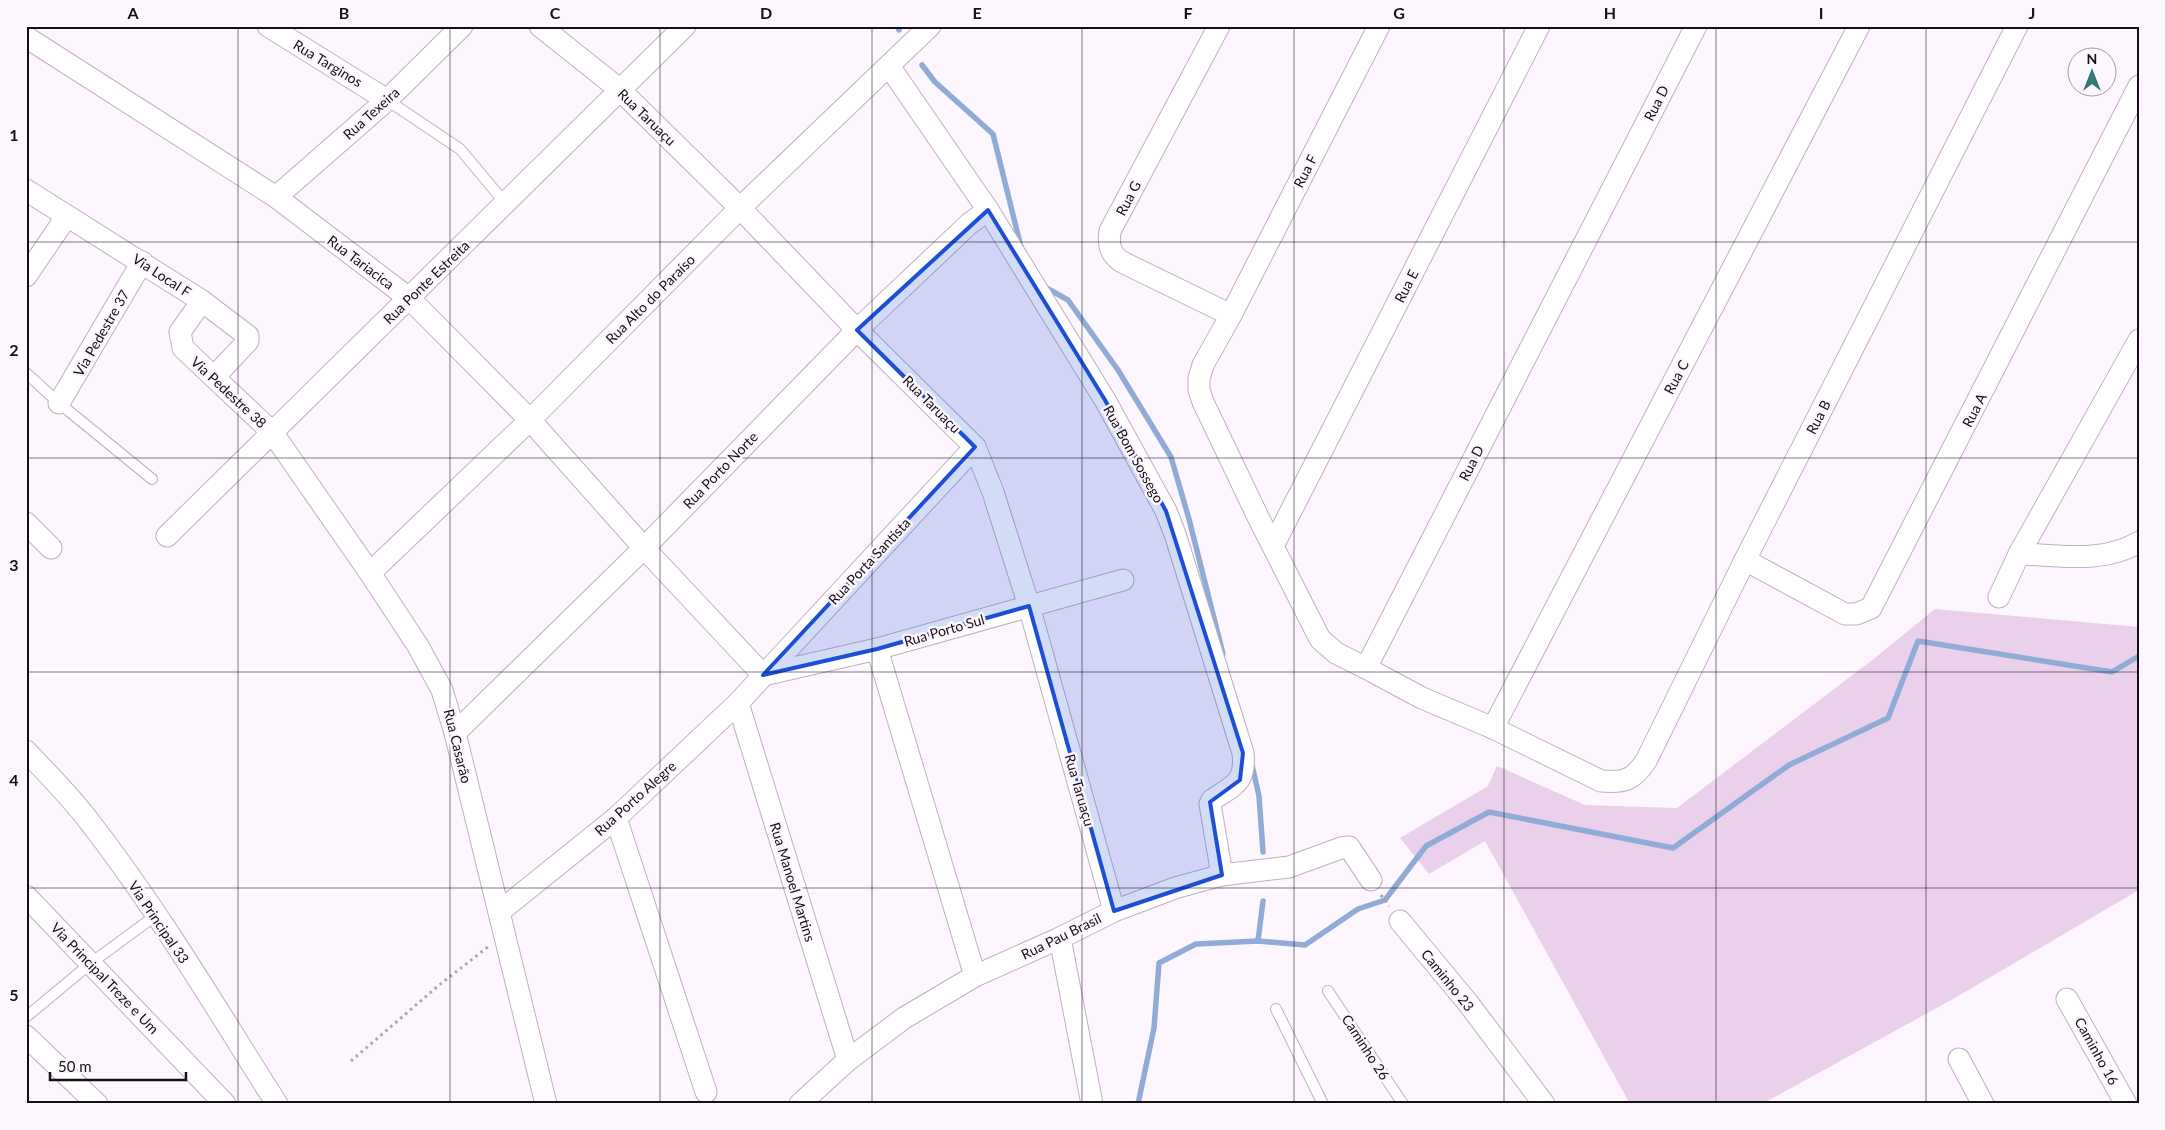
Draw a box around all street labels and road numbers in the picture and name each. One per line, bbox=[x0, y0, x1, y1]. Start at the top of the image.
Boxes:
street label: Rua Targinos bbox=[290, 36, 366, 90]
street label: Rua D bbox=[1640, 82, 1672, 124]
street label: Rua Texeira bbox=[339, 83, 403, 143]
street label: Rua Taruaçu bbox=[614, 85, 680, 149]
street label: Rua F bbox=[1290, 152, 1320, 190]
street label: Rua G bbox=[1112, 178, 1144, 218]
street label: Rua Tariacica bbox=[324, 231, 398, 293]
street label: Rua Ponte Estreita bbox=[379, 237, 473, 327]
street label: Via Local F bbox=[130, 250, 195, 300]
street label: Rua Alto do Paraíso bbox=[602, 251, 698, 347]
street label: Rua E bbox=[1390, 267, 1422, 305]
street label: Via Pedestre 37 bbox=[69, 287, 133, 379]
street label: Via Pedestre 38 bbox=[188, 353, 270, 431]
street label: Rua C bbox=[1660, 356, 1692, 397]
street label: Rua Taruaçu bbox=[900, 372, 964, 436]
street label: Rua A bbox=[1958, 390, 1990, 430]
street label: Rua B bbox=[1802, 397, 1834, 437]
street label: Rua Bom Sossego bbox=[1100, 402, 1168, 506]
street label: Rua Porto Norte bbox=[679, 428, 761, 512]
street label: Rua D bbox=[1455, 442, 1487, 484]
street label: Rua Porta Santista bbox=[824, 514, 914, 608]
street label: Rua Porto Sul bbox=[902, 610, 986, 650]
street label: Rua Casarão bbox=[441, 707, 475, 785]
street label: Rua Taruaçu bbox=[1062, 752, 1098, 828]
street label: Rua Porto Alegre bbox=[591, 757, 679, 839]
street label: Rua Manoel Martins bbox=[767, 820, 819, 944]
street label: Via Principal 33 bbox=[125, 877, 193, 967]
street label: Rua Pau Brasil bbox=[1018, 909, 1104, 963]
street label: Via Principal Treze e Um bbox=[48, 919, 162, 1037]
street label: Caminho 23 bbox=[1418, 946, 1478, 1014]
street label: Caminho 26 bbox=[1339, 1011, 1393, 1083]
street label: Caminho 16 bbox=[2071, 1014, 2123, 1088]

